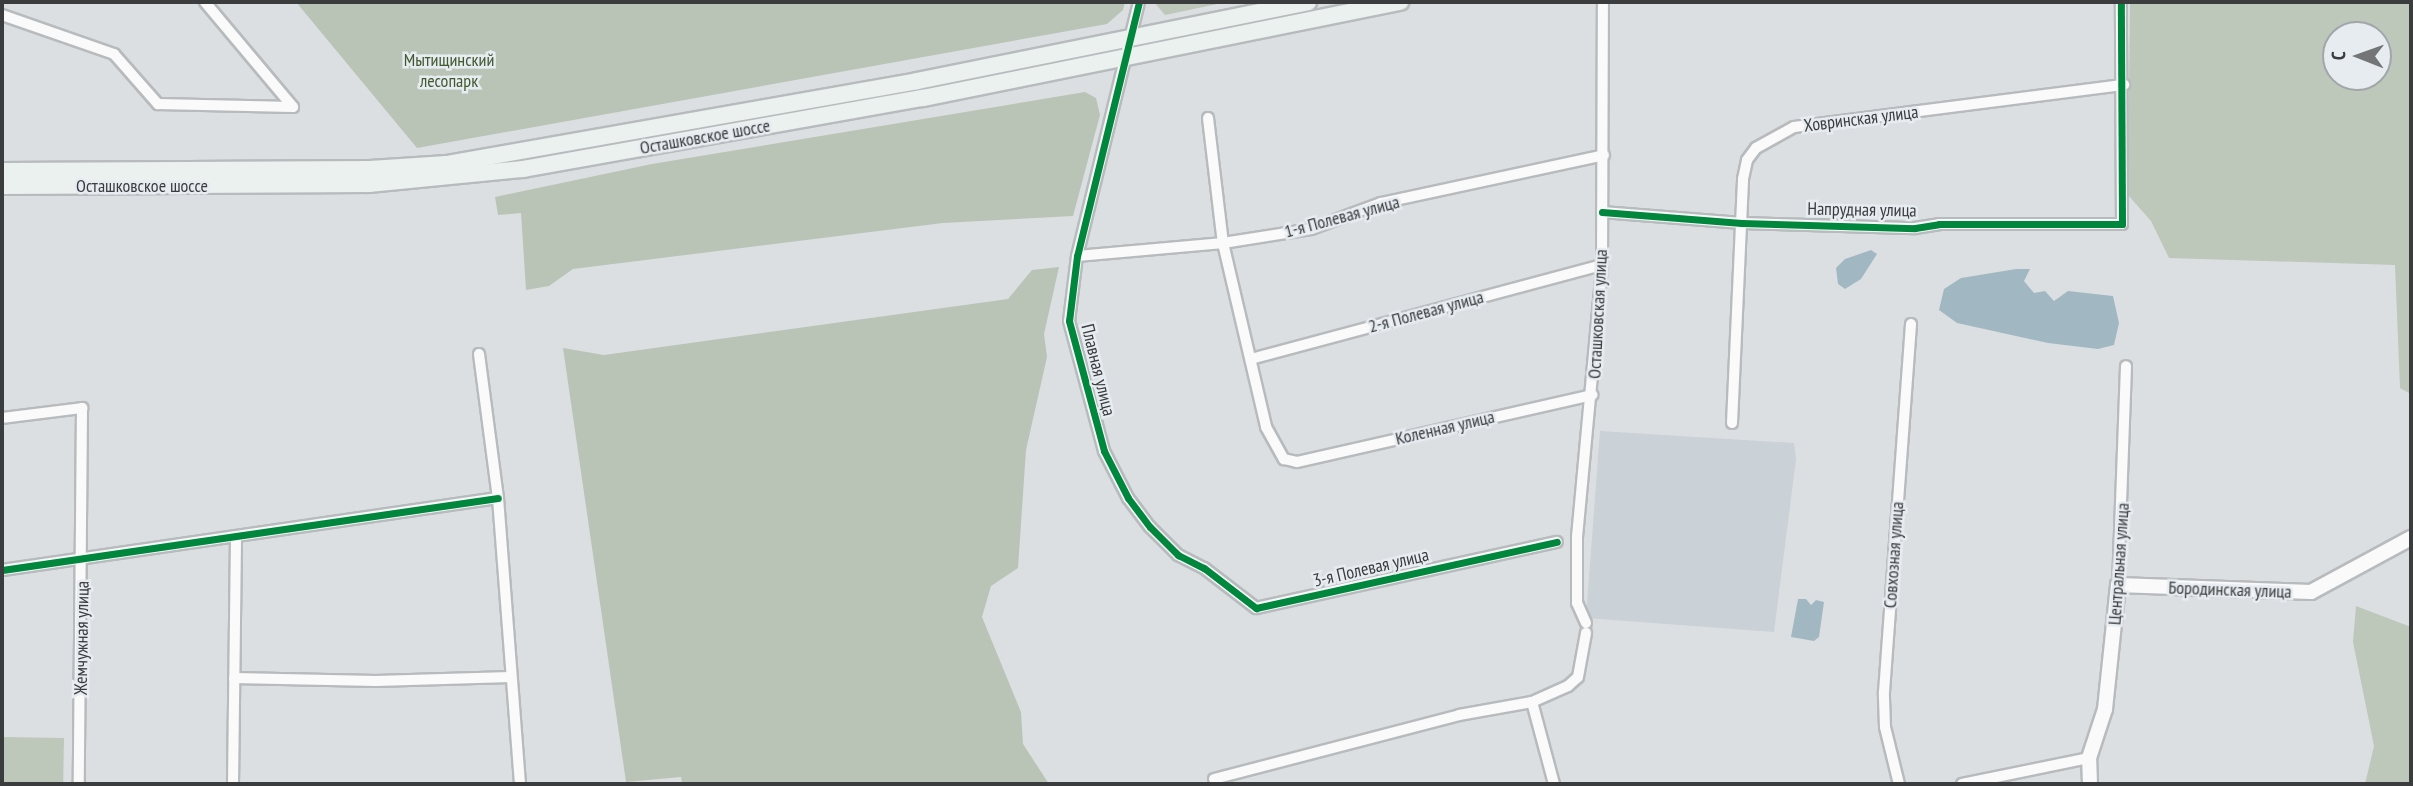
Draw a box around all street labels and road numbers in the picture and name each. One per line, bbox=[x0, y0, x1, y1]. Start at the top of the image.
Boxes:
street label: Ховринская улица bbox=[1802, 101, 1920, 137]
street label: Осташковское шоссе bbox=[638, 115, 772, 159]
street label: Осташковское шоссе bbox=[76, 175, 208, 197]
street label: 1-я Полевая улица bbox=[1282, 191, 1402, 243]
street label: Напрудная улица bbox=[1807, 198, 1917, 222]
street label: Осташковская улица bbox=[1584, 249, 1612, 379]
street label: 2-я Полевая улица bbox=[1366, 286, 1486, 338]
street label: Плавная улица bbox=[1076, 322, 1120, 418]
street label: Коленная улица bbox=[1393, 406, 1497, 450]
street label: Совхозная улица bbox=[1880, 501, 1908, 609]
street label: Центральная улица bbox=[2104, 502, 2134, 626]
street label: 3-я Полевая улица bbox=[1311, 544, 1431, 592]
street label: Бородинская улица bbox=[2168, 577, 2292, 603]
street label: Жемчужная улица bbox=[70, 581, 94, 695]

